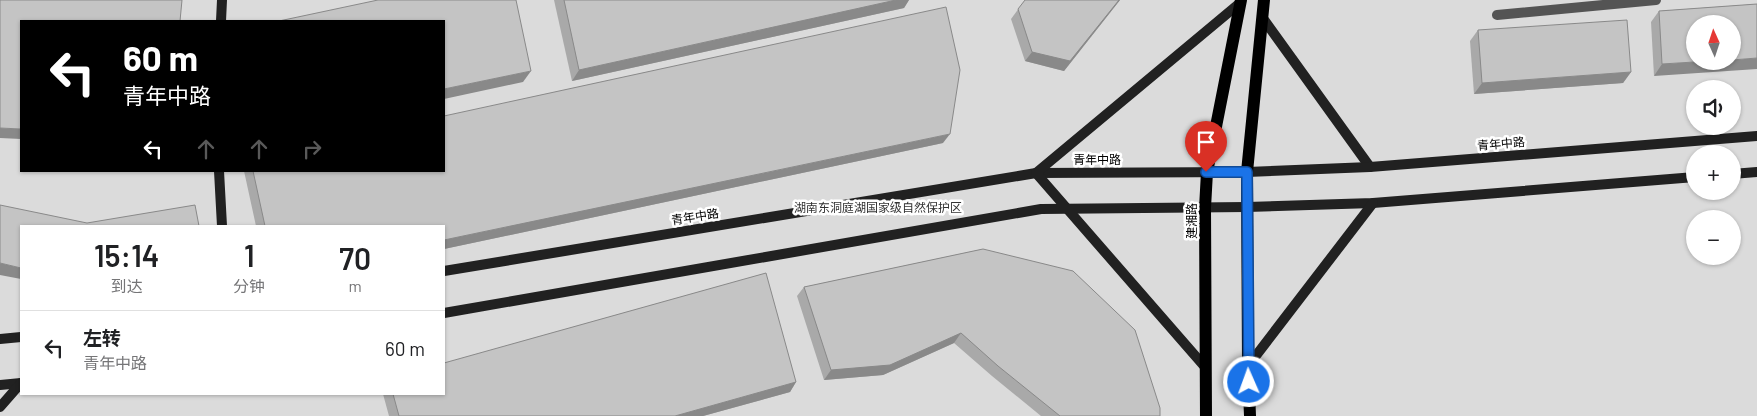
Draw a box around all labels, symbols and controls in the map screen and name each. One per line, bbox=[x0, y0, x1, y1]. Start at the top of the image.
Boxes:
north arrow bbox=[1686, 15, 1741, 70]
map controls bbox=[1686, 15, 1741, 265]
text: 60 m bbox=[123, 36, 198, 78]
icon: left bbox=[40, 40, 105, 105]
button: sound bbox=[1686, 80, 1741, 135]
text: 青年中路 bbox=[123, 82, 211, 108]
pin bbox=[1185, 121, 1227, 172]
icon: arrive bbox=[1192, 128, 1220, 156]
street label: 青年中路 bbox=[1476, 134, 1525, 152]
icon: left bbox=[139, 135, 167, 163]
icon: ahead bbox=[192, 135, 220, 163]
icon: ahead bbox=[245, 135, 273, 163]
icon: right bbox=[298, 135, 326, 163]
button: + bbox=[1686, 145, 1741, 200]
street label: 青年中路 bbox=[1073, 152, 1121, 166]
park label: 湖南东洞庭湖国家级自然保护区 bbox=[794, 200, 962, 214]
street label: 建湘路 bbox=[1184, 203, 1198, 239]
street label: 青年中路 bbox=[670, 205, 720, 227]
button: − bbox=[1686, 210, 1741, 265]
text: 15:14 bbox=[94, 237, 159, 273]
text: 1 bbox=[244, 237, 255, 273]
text: 70 bbox=[339, 240, 371, 276]
text: 到达 bbox=[111, 276, 143, 295]
text: 分钟 bbox=[233, 276, 265, 295]
text: m bbox=[349, 276, 362, 295]
text: 左转 bbox=[83, 326, 121, 349]
icon: left bbox=[40, 334, 68, 362]
text: 60 m bbox=[385, 337, 425, 360]
text: 青年中路 bbox=[83, 353, 147, 372]
position arrow bbox=[1222, 355, 1274, 407]

